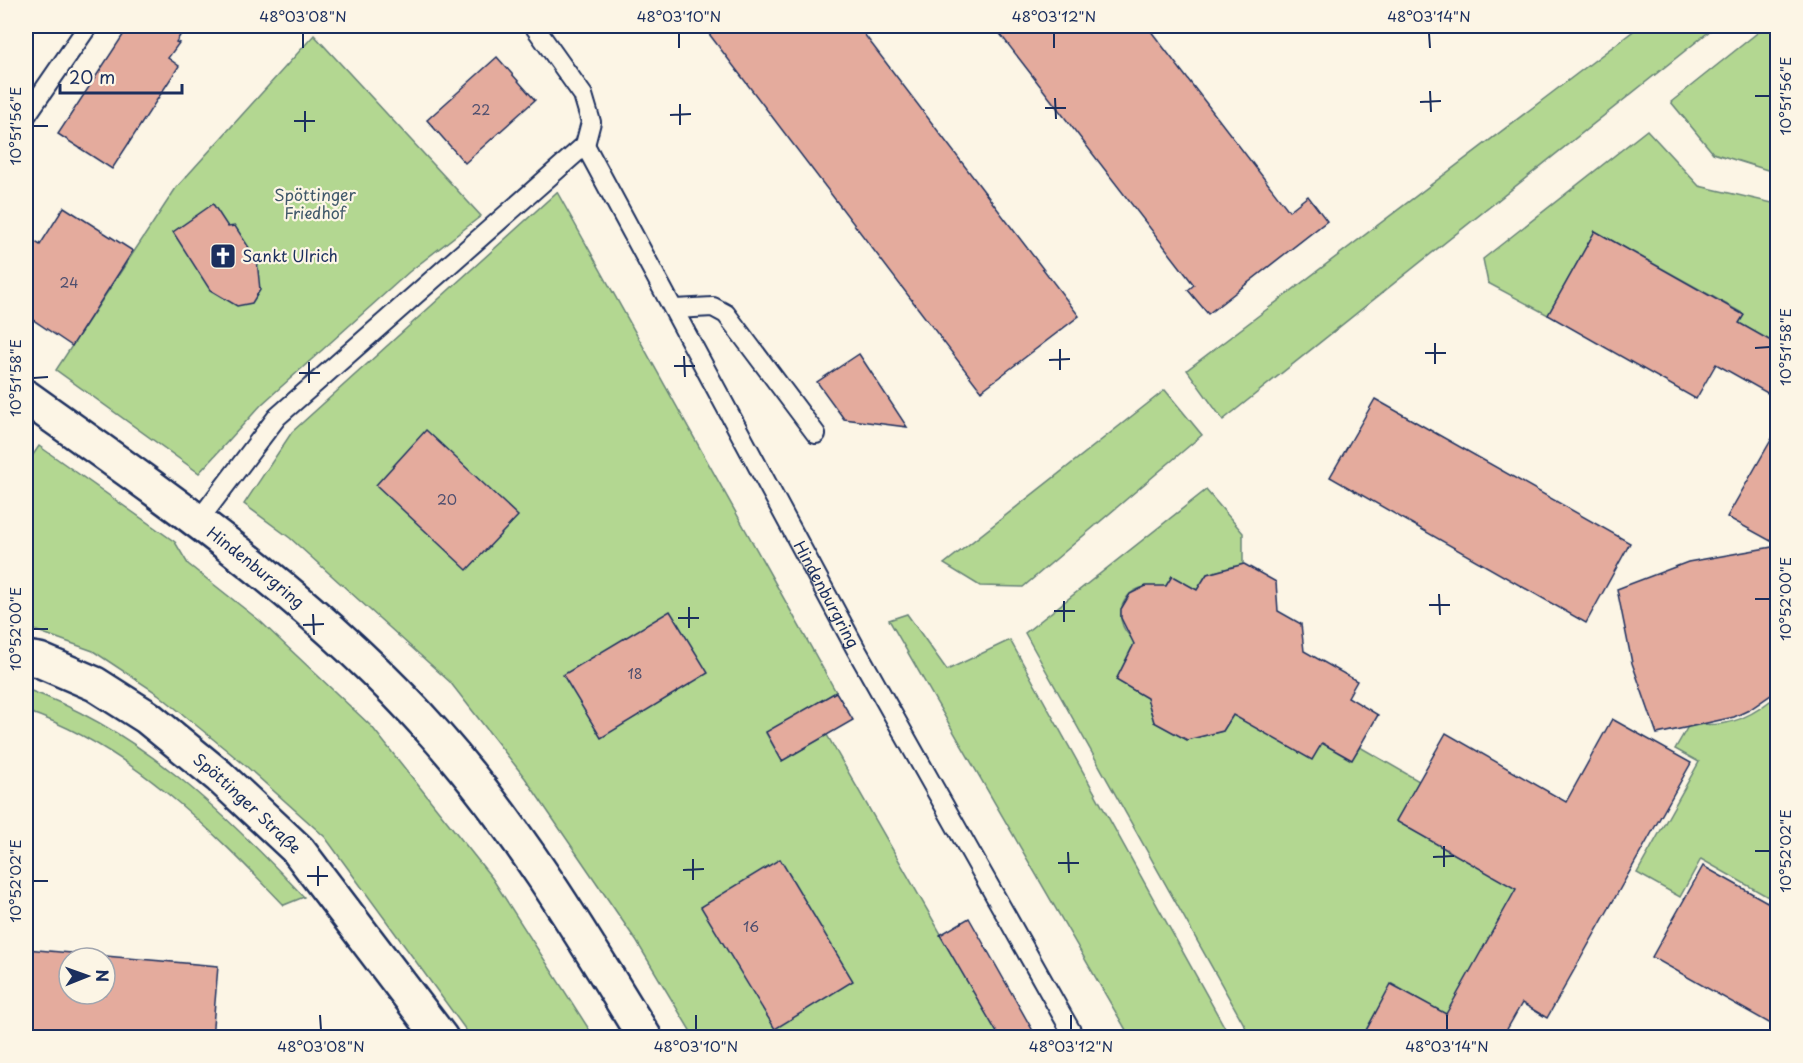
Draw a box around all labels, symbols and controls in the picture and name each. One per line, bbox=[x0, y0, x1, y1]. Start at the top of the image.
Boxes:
text: 48°03'08"N bbox=[259, 4, 347, 27]
text: 48°03'10"N bbox=[637, 4, 721, 27]
text: 48°03'12"N bbox=[1012, 4, 1096, 27]
text: 48°03'14"N bbox=[1387, 4, 1471, 27]
scale bar bbox=[60, 57, 182, 95]
text: 10°51'56"E bbox=[1773, 57, 1796, 135]
text: 20 m bbox=[69, 63, 115, 90]
text: 10°51'56"E bbox=[3, 87, 26, 165]
house number: 22 bbox=[472, 99, 490, 120]
park label: Spöttinger Friedhof bbox=[274, 182, 356, 224]
church icon: Sankt Ulrich bbox=[208, 241, 238, 271]
place label: Sankt Ulrich bbox=[242, 243, 338, 267]
house number: 24 bbox=[60, 272, 78, 293]
text: 10°51'58"E bbox=[1773, 308, 1796, 386]
text: 10°51'58"E bbox=[3, 339, 26, 417]
house number: 20 bbox=[437, 489, 457, 510]
street label: Hindenburgring bbox=[203, 520, 310, 613]
street label: Hindenburgring bbox=[789, 536, 866, 652]
text: 10°52'00"E bbox=[1773, 557, 1796, 641]
text: 10°52'00"E bbox=[3, 587, 26, 671]
house number: 18 bbox=[627, 663, 643, 684]
street label: Spöttinger Straße bbox=[189, 747, 307, 859]
text: 10°52'02"E bbox=[1773, 809, 1796, 893]
text: 10°52'02"E bbox=[3, 839, 26, 923]
house number: 16 bbox=[743, 916, 759, 937]
north arrow bbox=[57, 946, 117, 1006]
text: N bbox=[91, 969, 115, 982]
text: 48°03'08"N bbox=[277, 1034, 365, 1057]
text: 48°03'10"N bbox=[654, 1034, 738, 1057]
text: 48°03'12"N bbox=[1029, 1034, 1113, 1057]
text: 48°03'14"N bbox=[1405, 1034, 1489, 1057]

